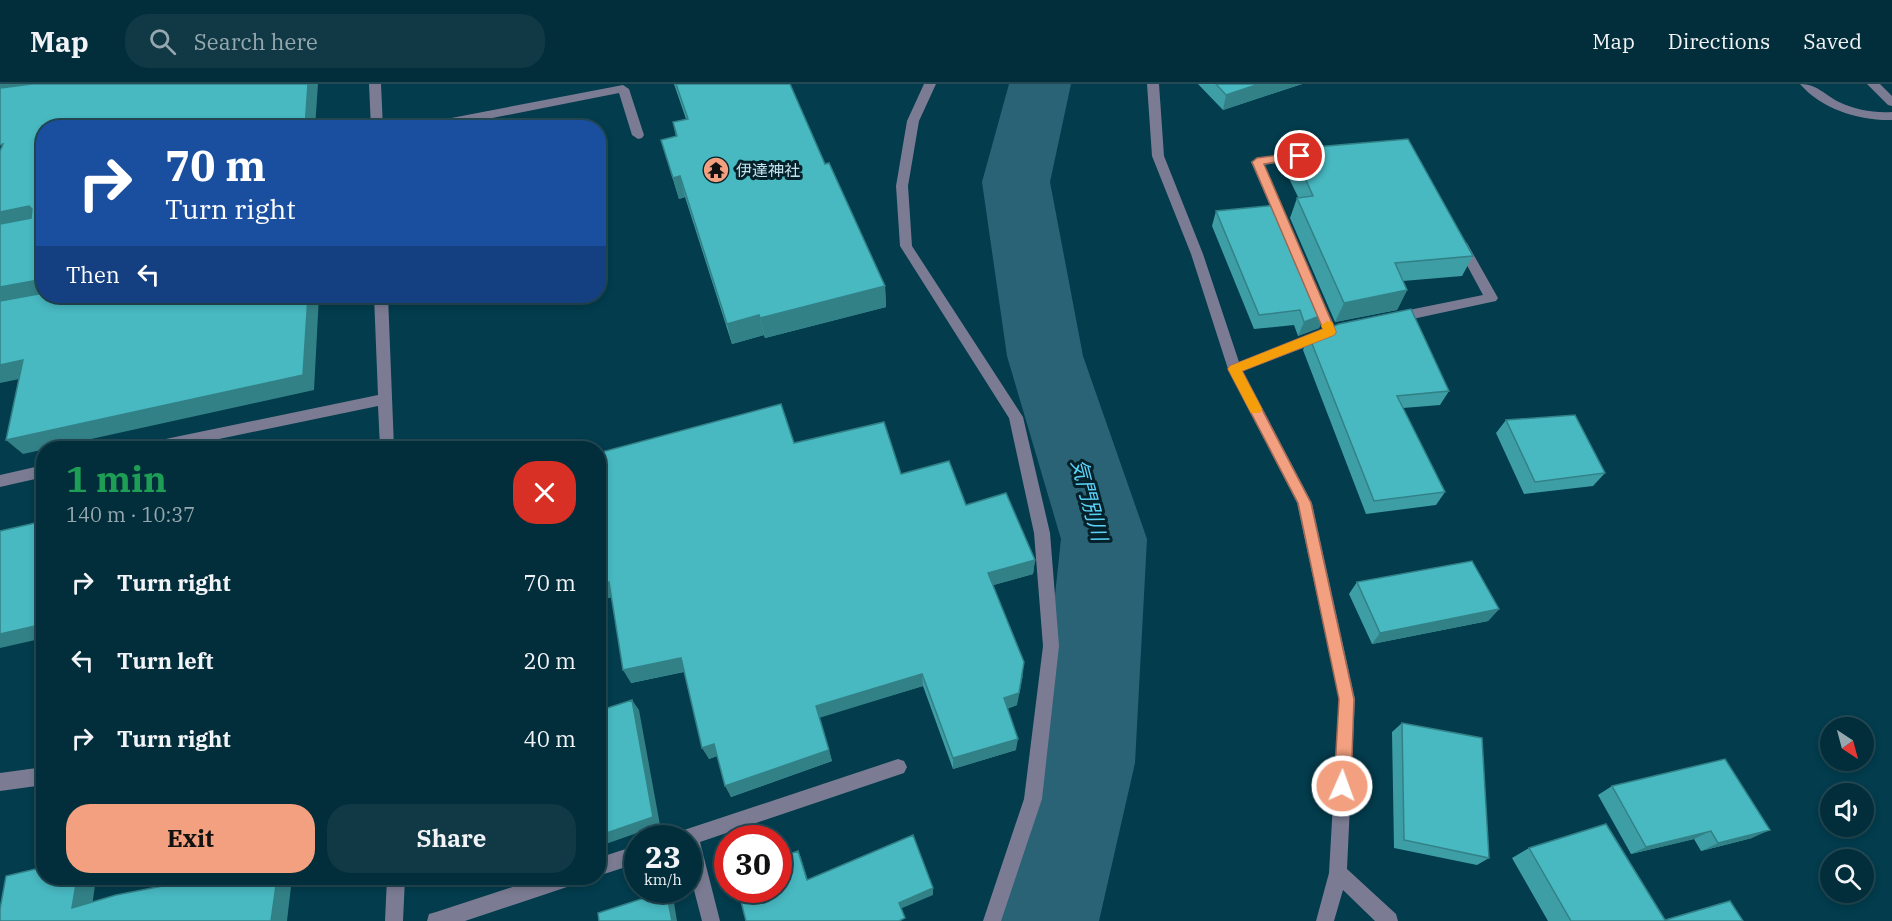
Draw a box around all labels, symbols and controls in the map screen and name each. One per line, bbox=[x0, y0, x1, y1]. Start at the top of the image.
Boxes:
search box bbox=[125, 14, 545, 68]
text: Map bbox=[30, 23, 89, 60]
icon: search bbox=[146, 25, 179, 58]
text: Search here bbox=[194, 27, 318, 56]
text: Map bbox=[1592, 27, 1635, 55]
text: Directions bbox=[1668, 27, 1770, 55]
text: Saved bbox=[1803, 27, 1862, 55]
pin bbox=[1274, 130, 1325, 181]
text: 70 m bbox=[165, 138, 266, 193]
icon: arrive bbox=[1283, 139, 1316, 172]
icon: right bbox=[66, 144, 144, 222]
temple icon: 伊達神社 bbox=[701, 155, 731, 185]
place label: 伊達神社 bbox=[736, 160, 800, 180]
text: Turn right bbox=[165, 191, 296, 226]
icon: left bbox=[132, 258, 165, 291]
text: Then bbox=[66, 260, 120, 289]
text: 1 min bbox=[66, 455, 167, 502]
water label: 気門別川 bbox=[1066, 456, 1115, 546]
button: close bbox=[513, 461, 576, 524]
text: 140 m · 10:37 bbox=[66, 501, 195, 528]
icon: right bbox=[66, 566, 99, 599]
text: Turn right bbox=[117, 568, 231, 597]
text: 70 m bbox=[524, 568, 576, 597]
icon: left bbox=[66, 644, 99, 677]
text: Turn left bbox=[117, 646, 213, 675]
text: 20 m bbox=[524, 646, 576, 675]
north arrow bbox=[1820, 717, 1874, 771]
map controls bbox=[1820, 717, 1874, 903]
icon: right bbox=[66, 722, 99, 755]
text: Turn right bbox=[117, 724, 231, 753]
text: 40 m bbox=[524, 724, 576, 753]
position arrow bbox=[1310, 754, 1374, 818]
button: sound bbox=[1820, 783, 1874, 837]
button: Exit bbox=[66, 804, 315, 873]
button: Share bbox=[327, 804, 576, 873]
speed limit sign: 30 bbox=[714, 825, 792, 903]
text: 23 bbox=[645, 837, 681, 876]
button: search bbox=[1820, 849, 1874, 903]
text: km/h bbox=[644, 870, 682, 889]

